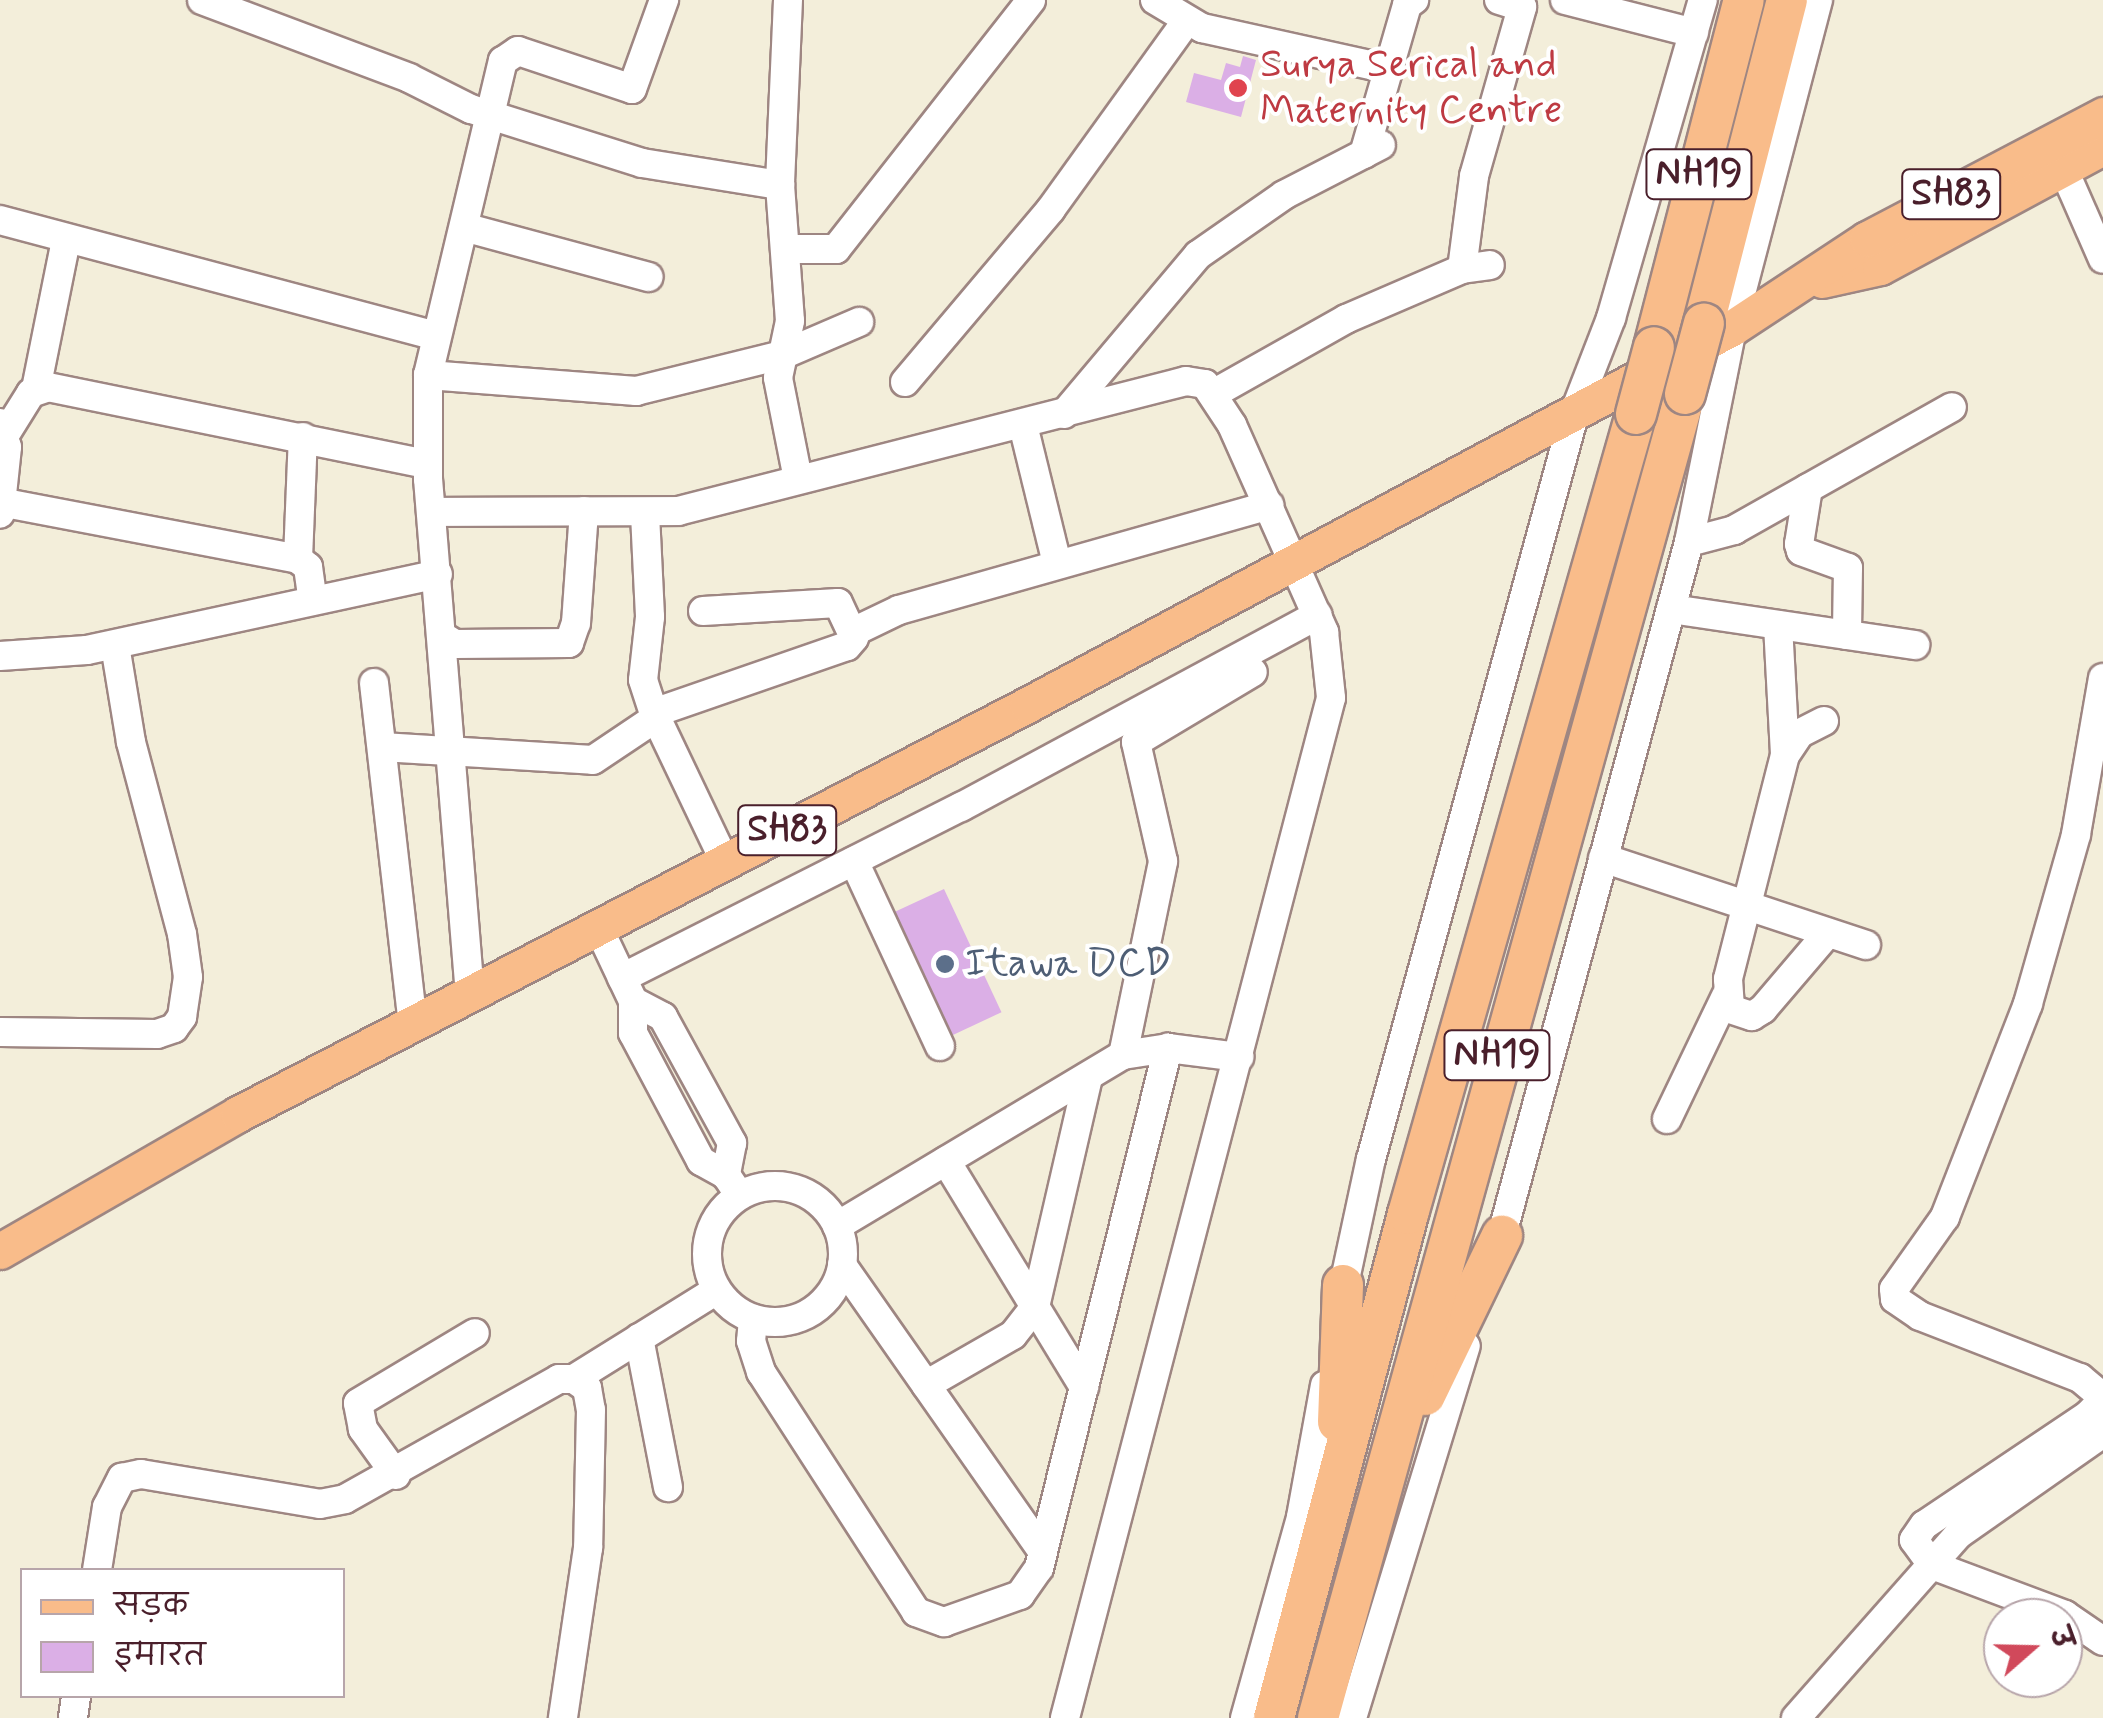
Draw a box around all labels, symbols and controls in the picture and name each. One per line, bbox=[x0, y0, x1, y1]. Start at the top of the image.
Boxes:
place label: Surya Serical and Maternity Centre bbox=[1260, 41, 1562, 135]
marker: Surya Serical and Maternity Centre bbox=[1225, 75, 1251, 101]
road number: NH19 bbox=[1644, 141, 1754, 207]
road number: SH83 bbox=[1901, 161, 2001, 227]
road number: SH83 bbox=[737, 797, 837, 863]
place label: Itawa DCD bbox=[965, 940, 1168, 988]
marker: Itawa DCD bbox=[934, 953, 956, 975]
road number: NH19 bbox=[1442, 1022, 1552, 1088]
legend bbox=[20, 1568, 345, 1698]
text: सड़क bbox=[114, 1587, 188, 1626]
north arrow bbox=[1983, 1598, 2083, 1698]
text: उ bbox=[2039, 1623, 2080, 1653]
text: इमारत bbox=[114, 1637, 206, 1676]

